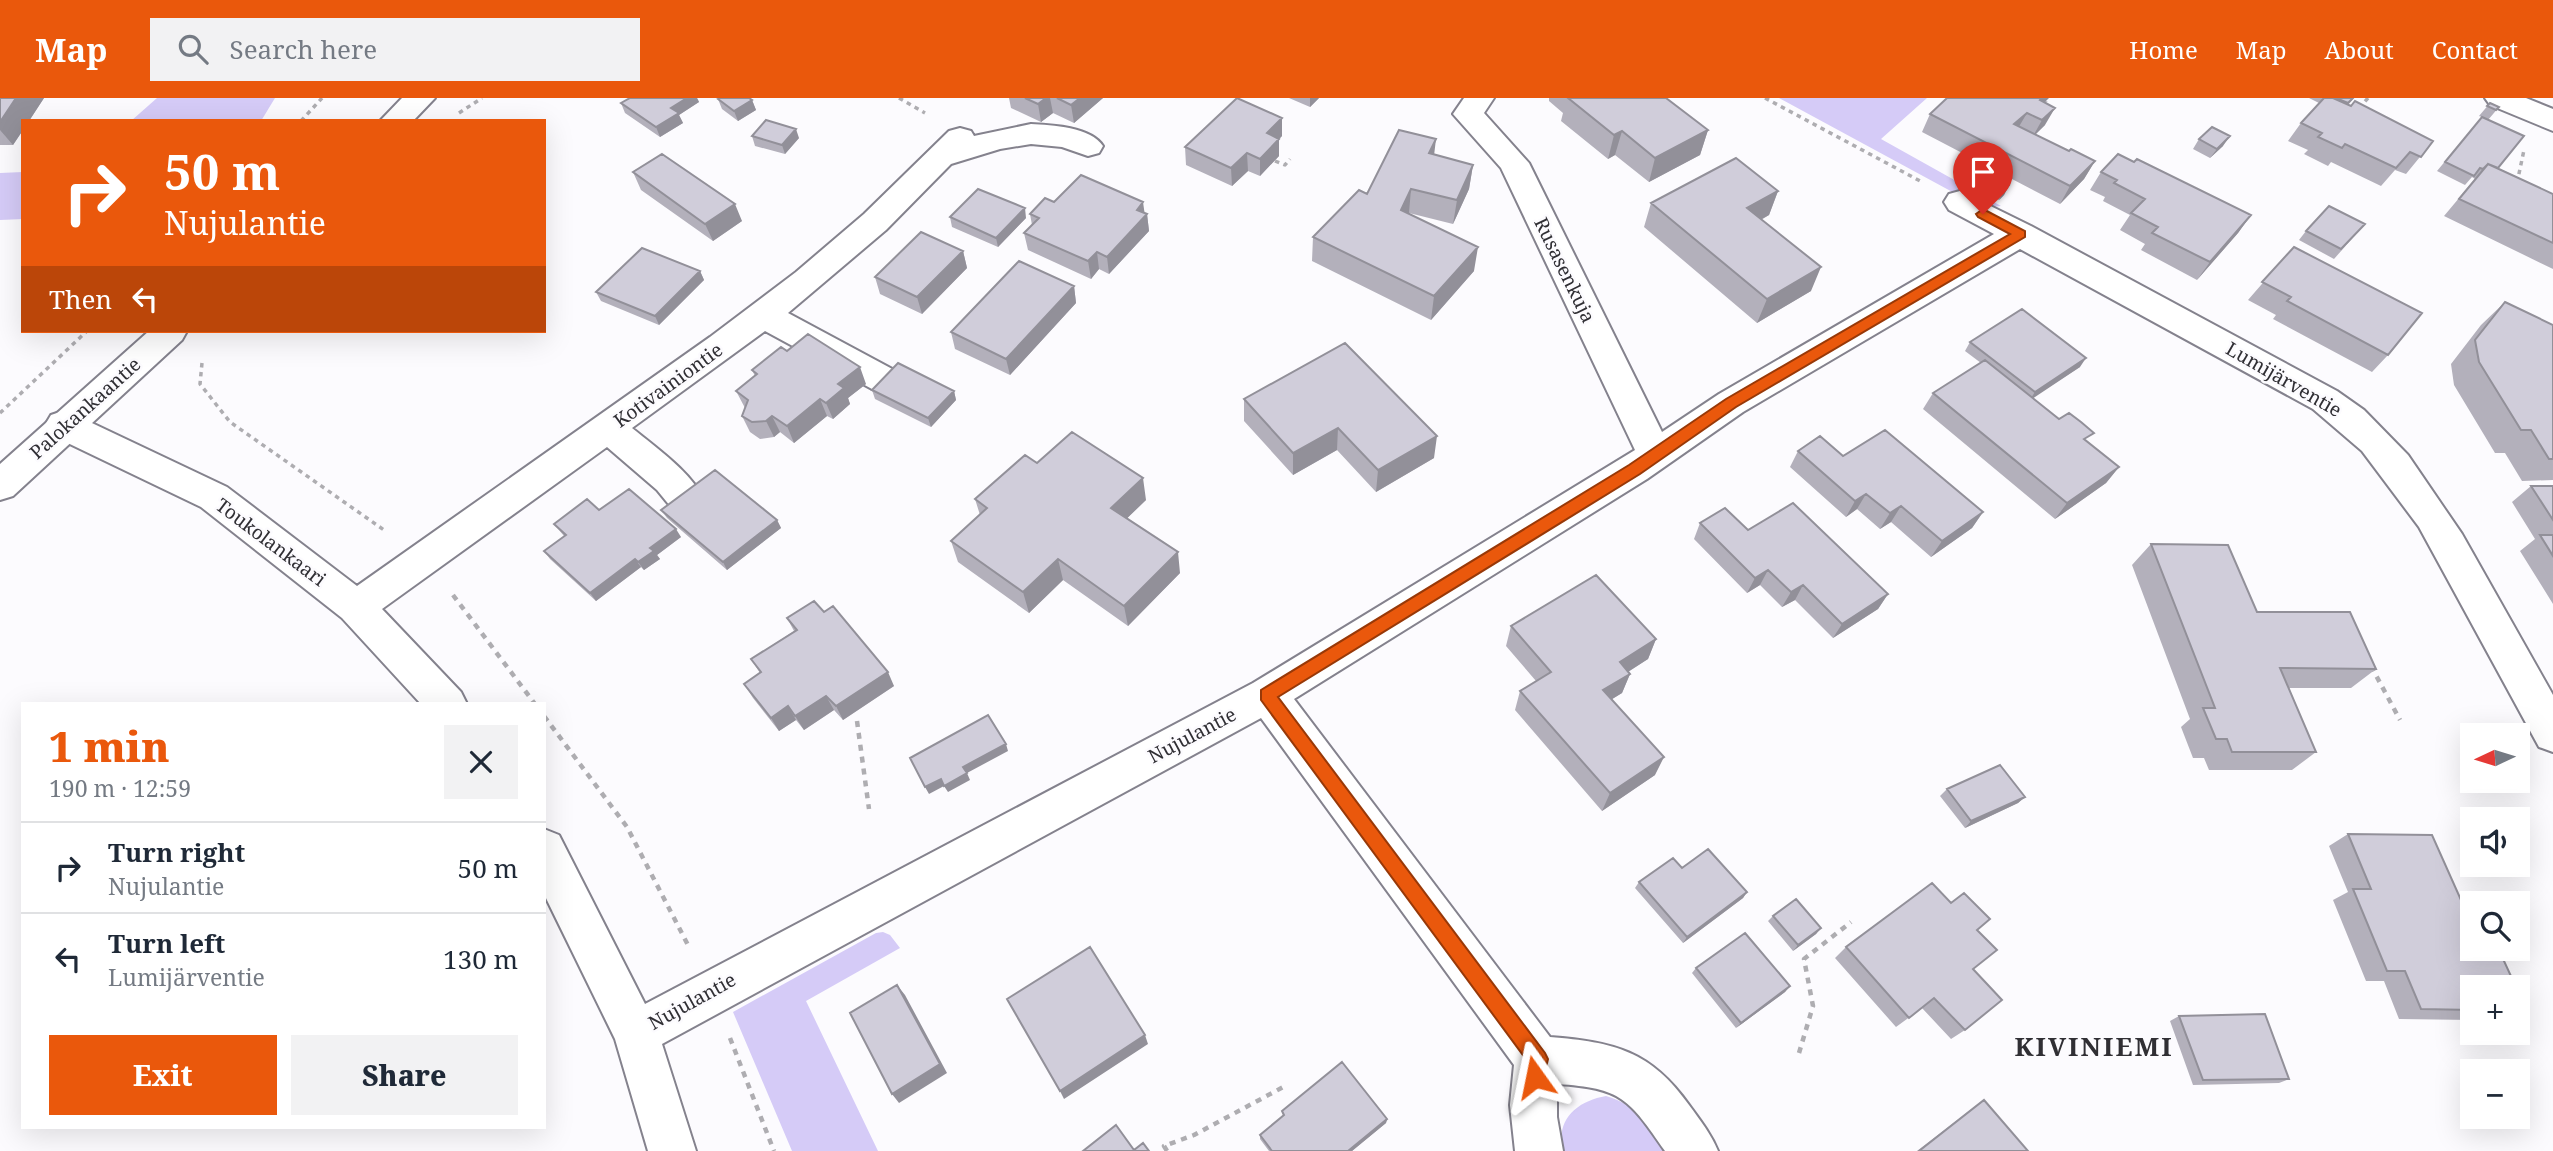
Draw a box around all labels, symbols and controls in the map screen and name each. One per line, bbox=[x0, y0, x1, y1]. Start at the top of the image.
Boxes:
search box bbox=[150, 18, 640, 81]
text: Map bbox=[35, 27, 108, 72]
icon: search bbox=[174, 30, 212, 68]
text: Search here bbox=[230, 31, 377, 67]
text: Home bbox=[2129, 33, 2198, 66]
text: Map bbox=[2236, 33, 2287, 66]
text: About bbox=[2325, 33, 2394, 66]
text: Contact bbox=[2432, 33, 2518, 66]
text: 50 m bbox=[164, 138, 280, 204]
pin bbox=[1953, 142, 2013, 214]
icon: right bbox=[49, 147, 140, 238]
icon: arrive bbox=[1964, 153, 2002, 191]
text: Nujulantie bbox=[164, 201, 326, 244]
street label: Rusasenkuja bbox=[1528, 213, 1602, 327]
icon: left bbox=[126, 280, 164, 318]
text: Then bbox=[49, 281, 112, 317]
street label: Lumijärventie bbox=[2221, 335, 2347, 423]
street label: Kotivainiontie bbox=[608, 337, 728, 433]
street label: Palokankaantie bbox=[24, 351, 146, 465]
street label: Toukolankaari bbox=[211, 492, 331, 592]
street label: Nujulantie bbox=[1143, 701, 1241, 769]
text: 1 min bbox=[49, 717, 170, 774]
north arrow bbox=[2460, 723, 2530, 793]
map controls bbox=[2460, 723, 2530, 1129]
button: close bbox=[444, 725, 518, 799]
text: 190 m · 12:59 bbox=[49, 772, 191, 804]
button: sound bbox=[2460, 807, 2530, 877]
text: Turn right bbox=[108, 834, 245, 870]
icon: right bbox=[49, 849, 87, 887]
text: 50 m bbox=[458, 850, 518, 886]
text: Nujulantie bbox=[108, 870, 224, 902]
button: search bbox=[2460, 891, 2530, 961]
text: Turn left bbox=[108, 925, 225, 961]
icon: left bbox=[49, 940, 87, 978]
text: 130 m bbox=[443, 941, 518, 977]
text: Lumijärventie bbox=[108, 961, 265, 993]
street label: Nujulantie bbox=[644, 966, 740, 1036]
button: + bbox=[2460, 975, 2530, 1045]
district label: KIVINIEMI bbox=[2014, 1028, 2174, 1064]
button: Exit bbox=[49, 1035, 277, 1115]
button: Share bbox=[291, 1035, 518, 1115]
position arrow bbox=[1498, 1040, 1572, 1114]
button: − bbox=[2460, 1059, 2530, 1129]

